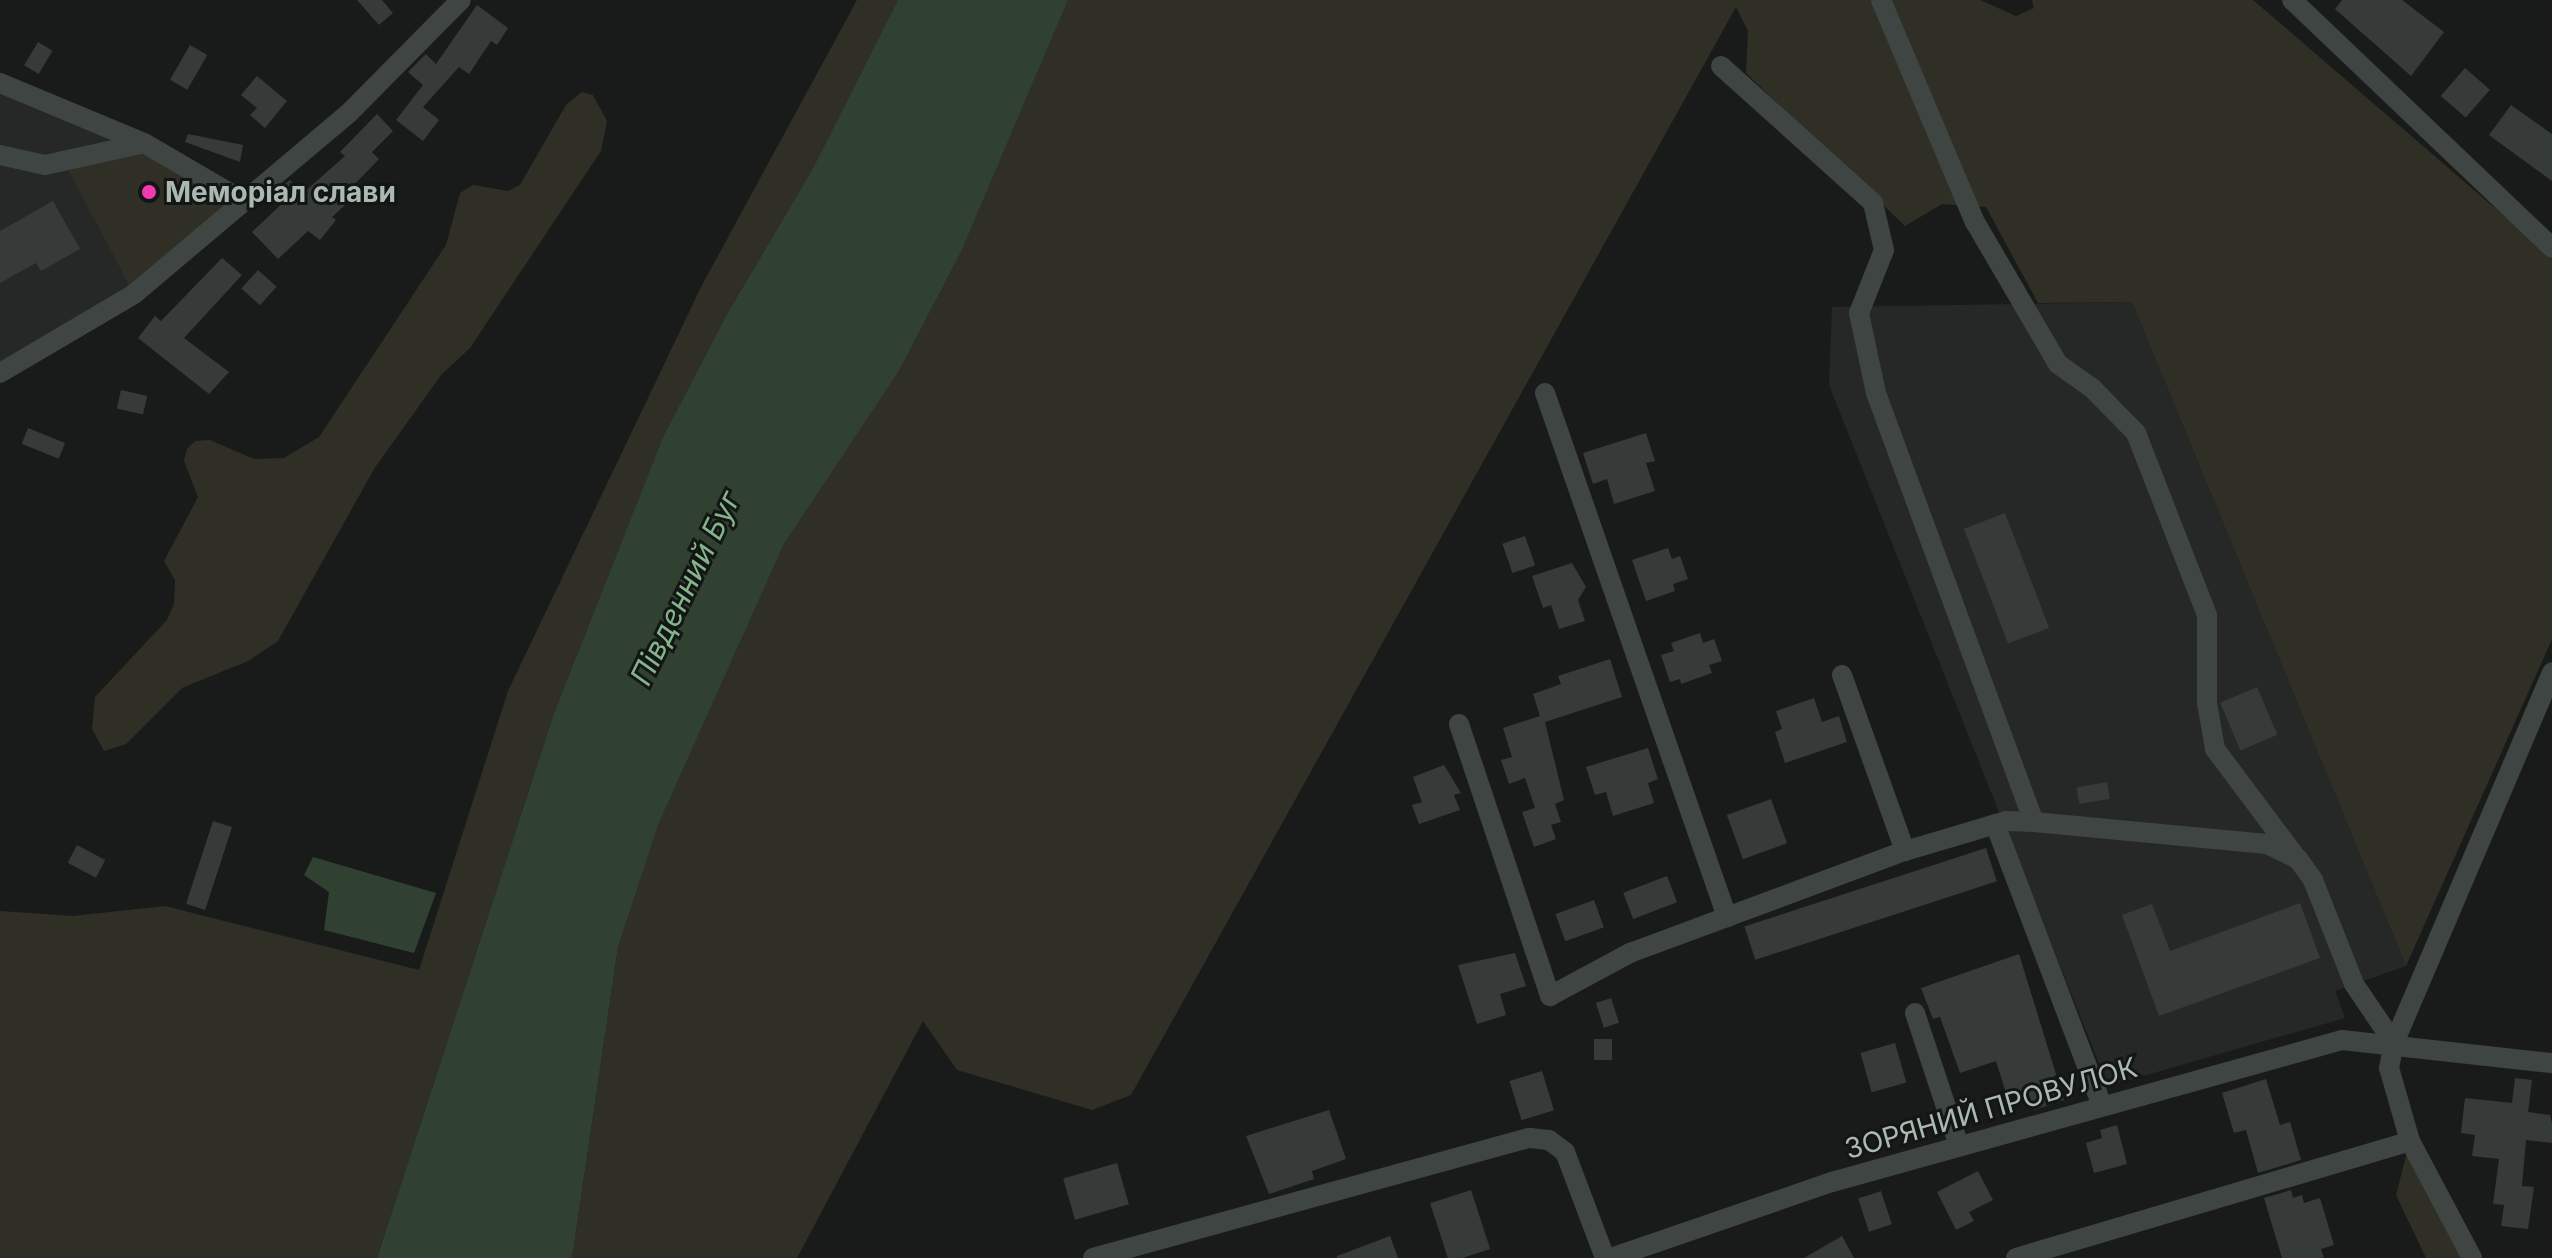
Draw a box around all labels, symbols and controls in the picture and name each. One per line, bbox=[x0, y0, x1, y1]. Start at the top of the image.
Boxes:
place label: Меморіал слави bbox=[165, 175, 396, 209]
marker: Меморіал слави bbox=[140, 183, 158, 201]
water label: Південний Буг bbox=[622, 485, 748, 691]
street label: ЗОРЯНИЙ ПРОВУЛОК bbox=[1841, 1050, 2141, 1166]

